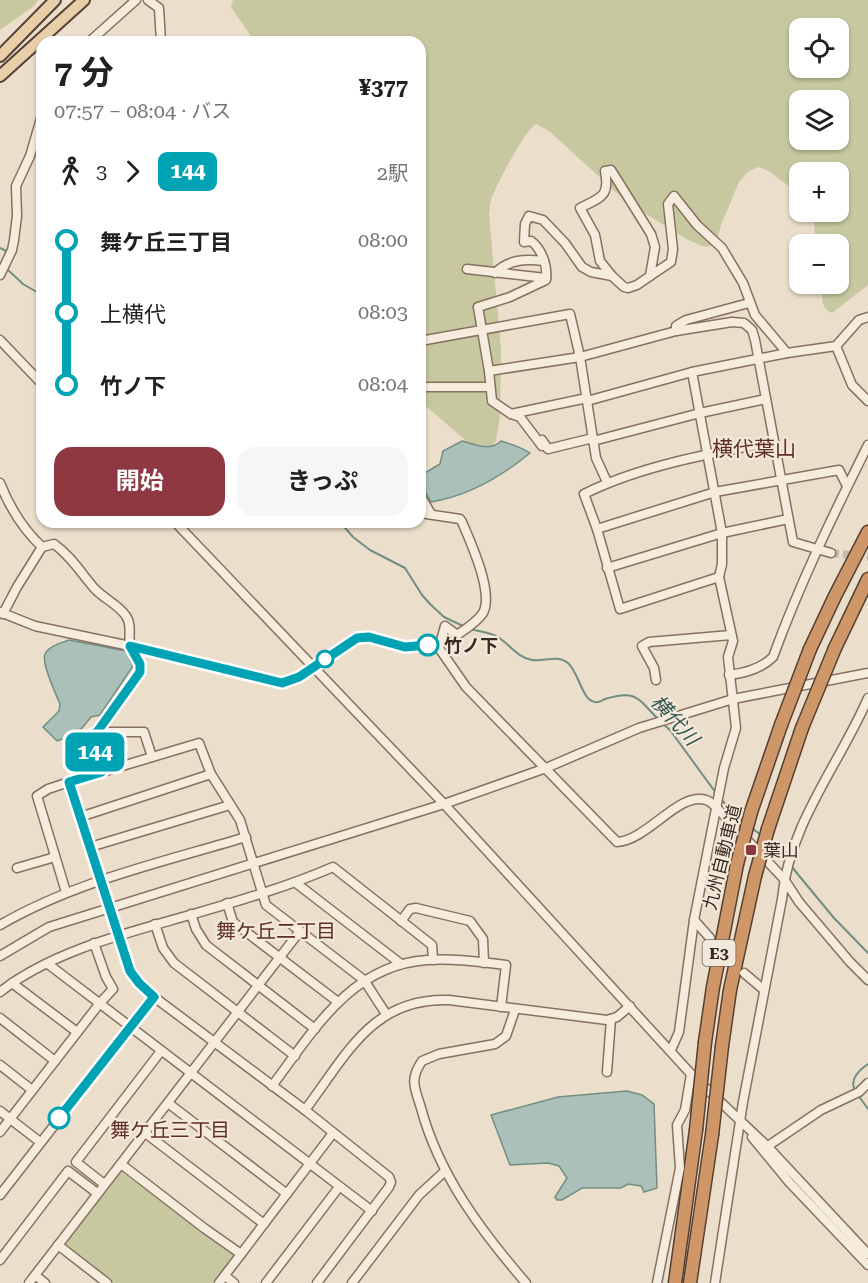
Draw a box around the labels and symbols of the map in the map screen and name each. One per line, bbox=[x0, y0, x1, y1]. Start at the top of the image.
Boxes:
district label: 横代葉山 bbox=[712, 437, 796, 461]
marker: 竹ノ下 bbox=[417, 634, 439, 656]
place label: 竹ノ下 bbox=[444, 635, 498, 656]
unlabelled marker bbox=[316, 650, 334, 668]
water label: 横代川 bbox=[646, 690, 705, 752]
line badge: 144 bbox=[60, 732, 130, 771]
street label: 九州自動車道 bbox=[699, 802, 745, 912]
place label: 葉山 bbox=[763, 840, 799, 861]
marker: 葉山 bbox=[744, 843, 758, 857]
district label: 舞ケ丘二丁目 bbox=[216, 919, 336, 943]
road number: E3 bbox=[702, 940, 736, 966]
unlabelled marker bbox=[48, 1107, 70, 1129]
district label: 舞ケ丘三丁目 bbox=[110, 1118, 230, 1142]

